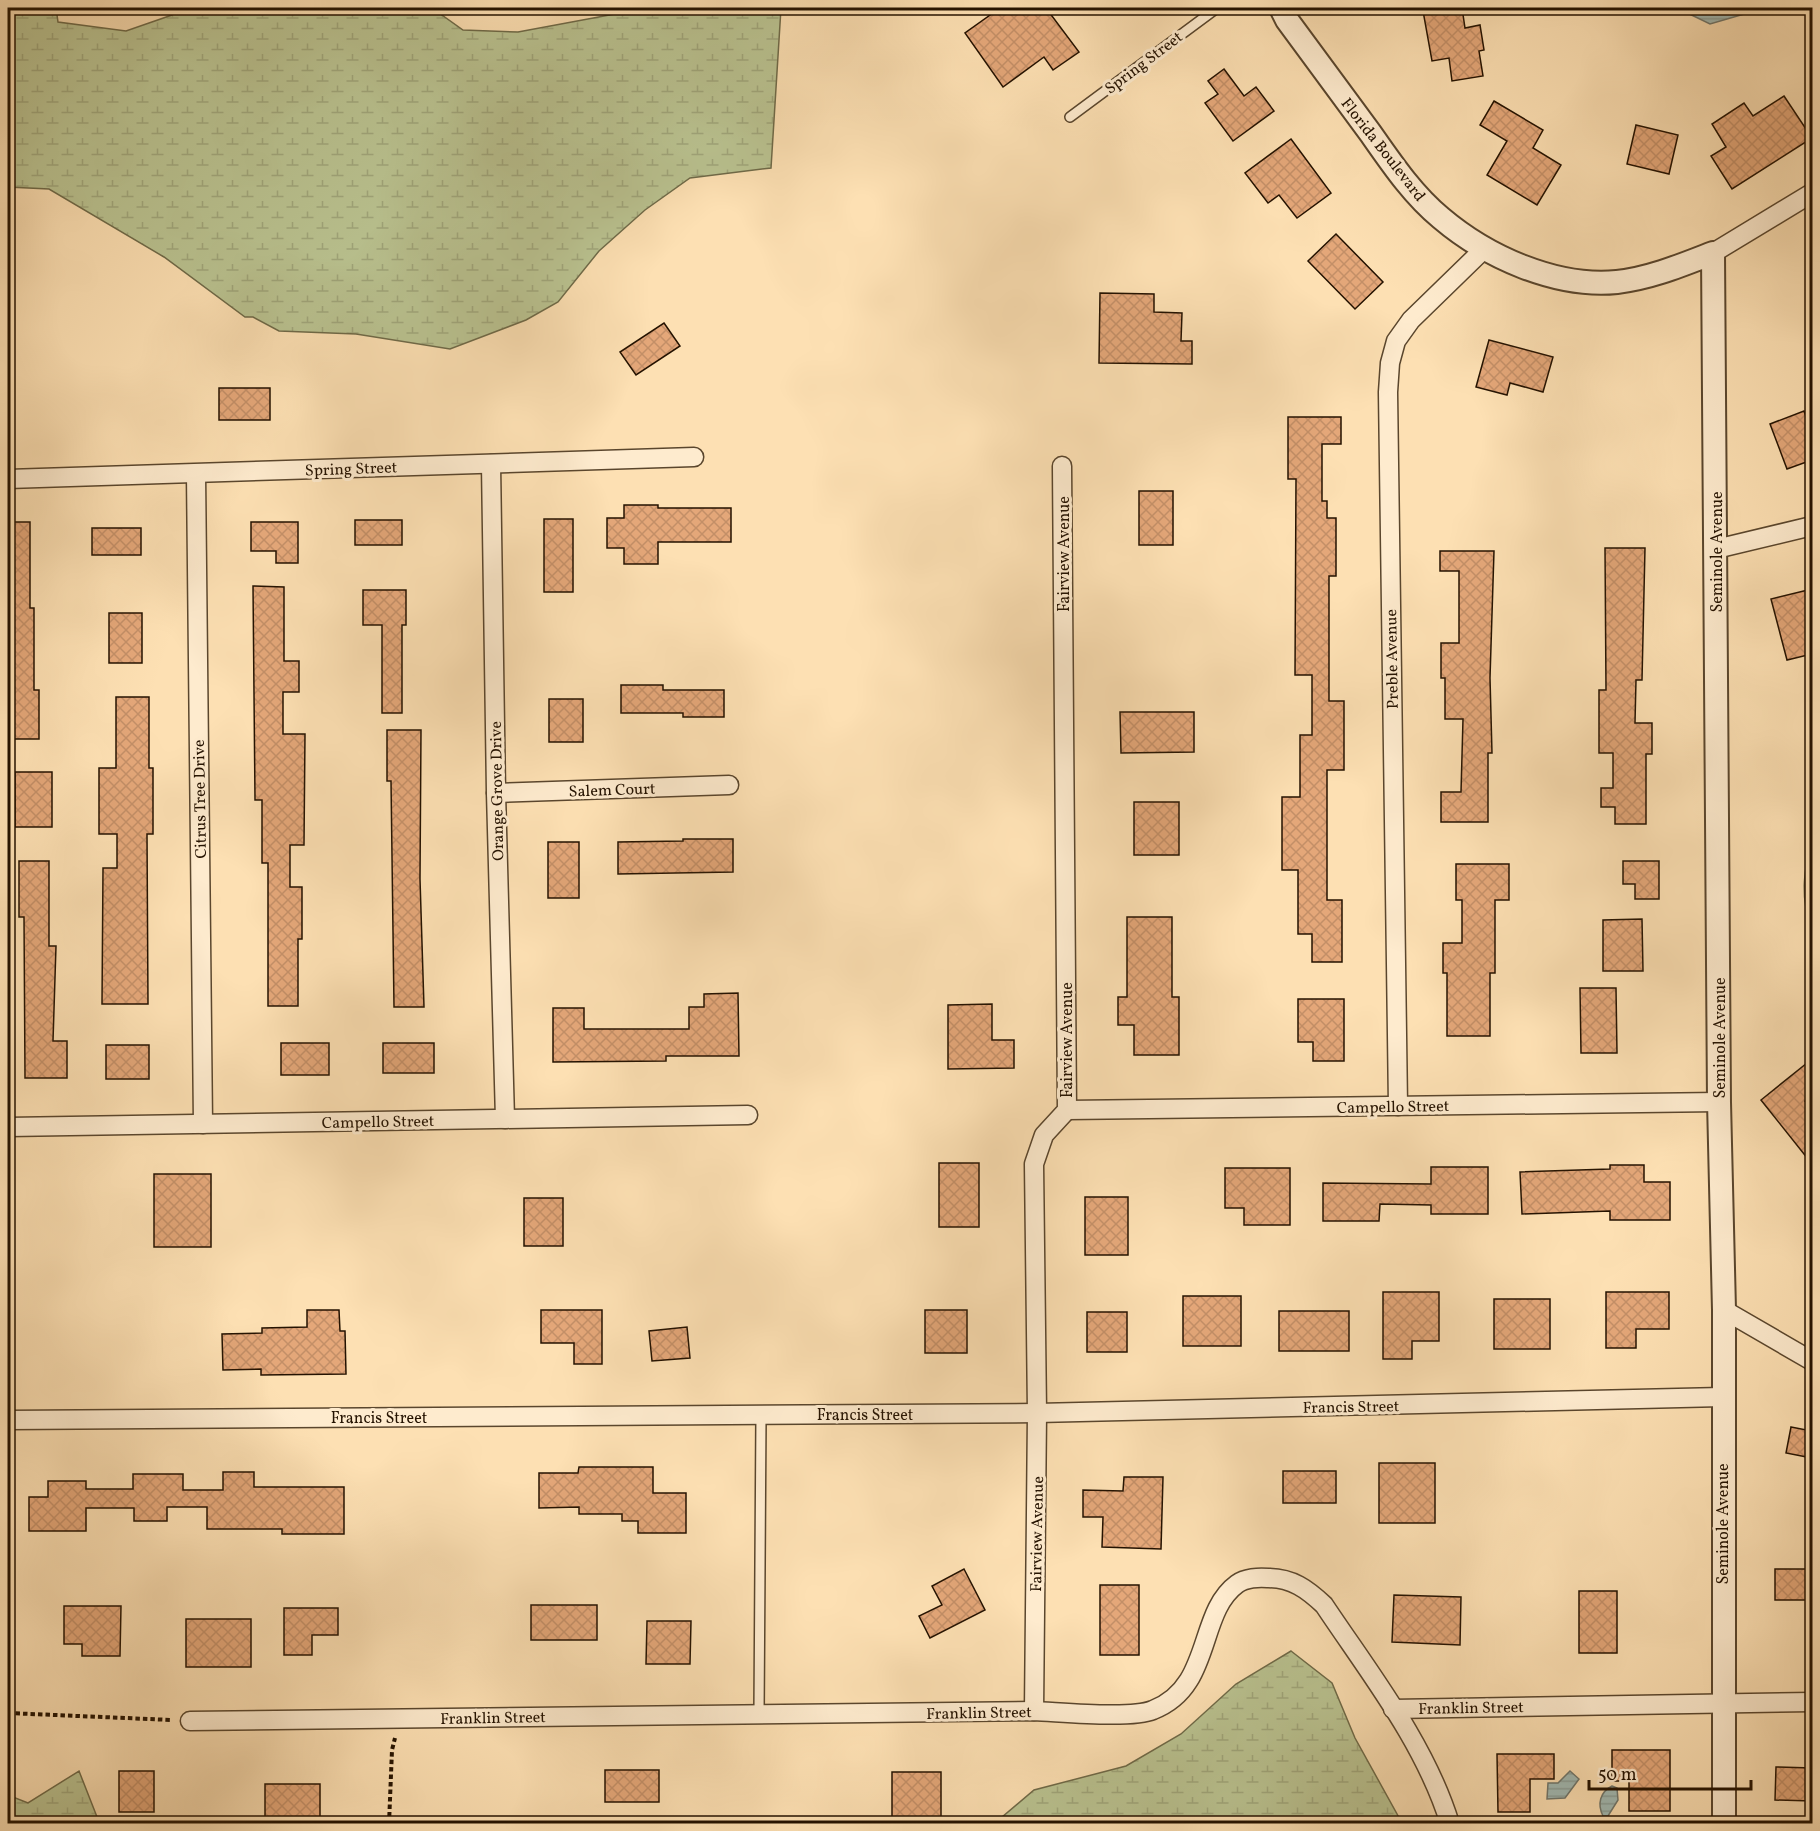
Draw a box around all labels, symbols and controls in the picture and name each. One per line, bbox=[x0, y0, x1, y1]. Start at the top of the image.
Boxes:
street label: Spring Street bbox=[1101, 27, 1188, 100]
street label: Florida Boulevard bbox=[1335, 94, 1430, 207]
street label: Spring Street bbox=[305, 457, 398, 483]
street label: Seminole Avenue bbox=[1707, 491, 1729, 613]
street label: Fairview Avenue bbox=[1054, 496, 1076, 612]
street label: Preble Avenue bbox=[1381, 609, 1405, 709]
street label: Orange Grove Drive bbox=[486, 721, 510, 861]
street label: Citrus Tree Drive bbox=[189, 739, 213, 859]
street label: Salem Court bbox=[568, 778, 656, 804]
street label: Seminole Avenue bbox=[1710, 977, 1732, 1099]
street label: Fairview Avenue bbox=[1057, 982, 1079, 1098]
street label: Campello Street bbox=[1337, 1096, 1450, 1120]
street label: Campello Street bbox=[322, 1111, 435, 1135]
street label: Francis Street bbox=[1303, 1396, 1400, 1420]
street label: Francis Street bbox=[817, 1405, 914, 1427]
street label: Francis Street bbox=[331, 1408, 428, 1430]
street label: Seminole Avenue bbox=[1713, 1463, 1735, 1585]
street label: Fairview Avenue bbox=[1026, 1476, 1050, 1592]
street label: Franklin Street bbox=[1418, 1697, 1524, 1721]
street label: Franklin Street bbox=[926, 1702, 1032, 1726]
street label: Franklin Street bbox=[440, 1707, 546, 1731]
scale bar bbox=[1589, 1753, 1751, 1791]
text: 50 m bbox=[1598, 1763, 1637, 1788]

